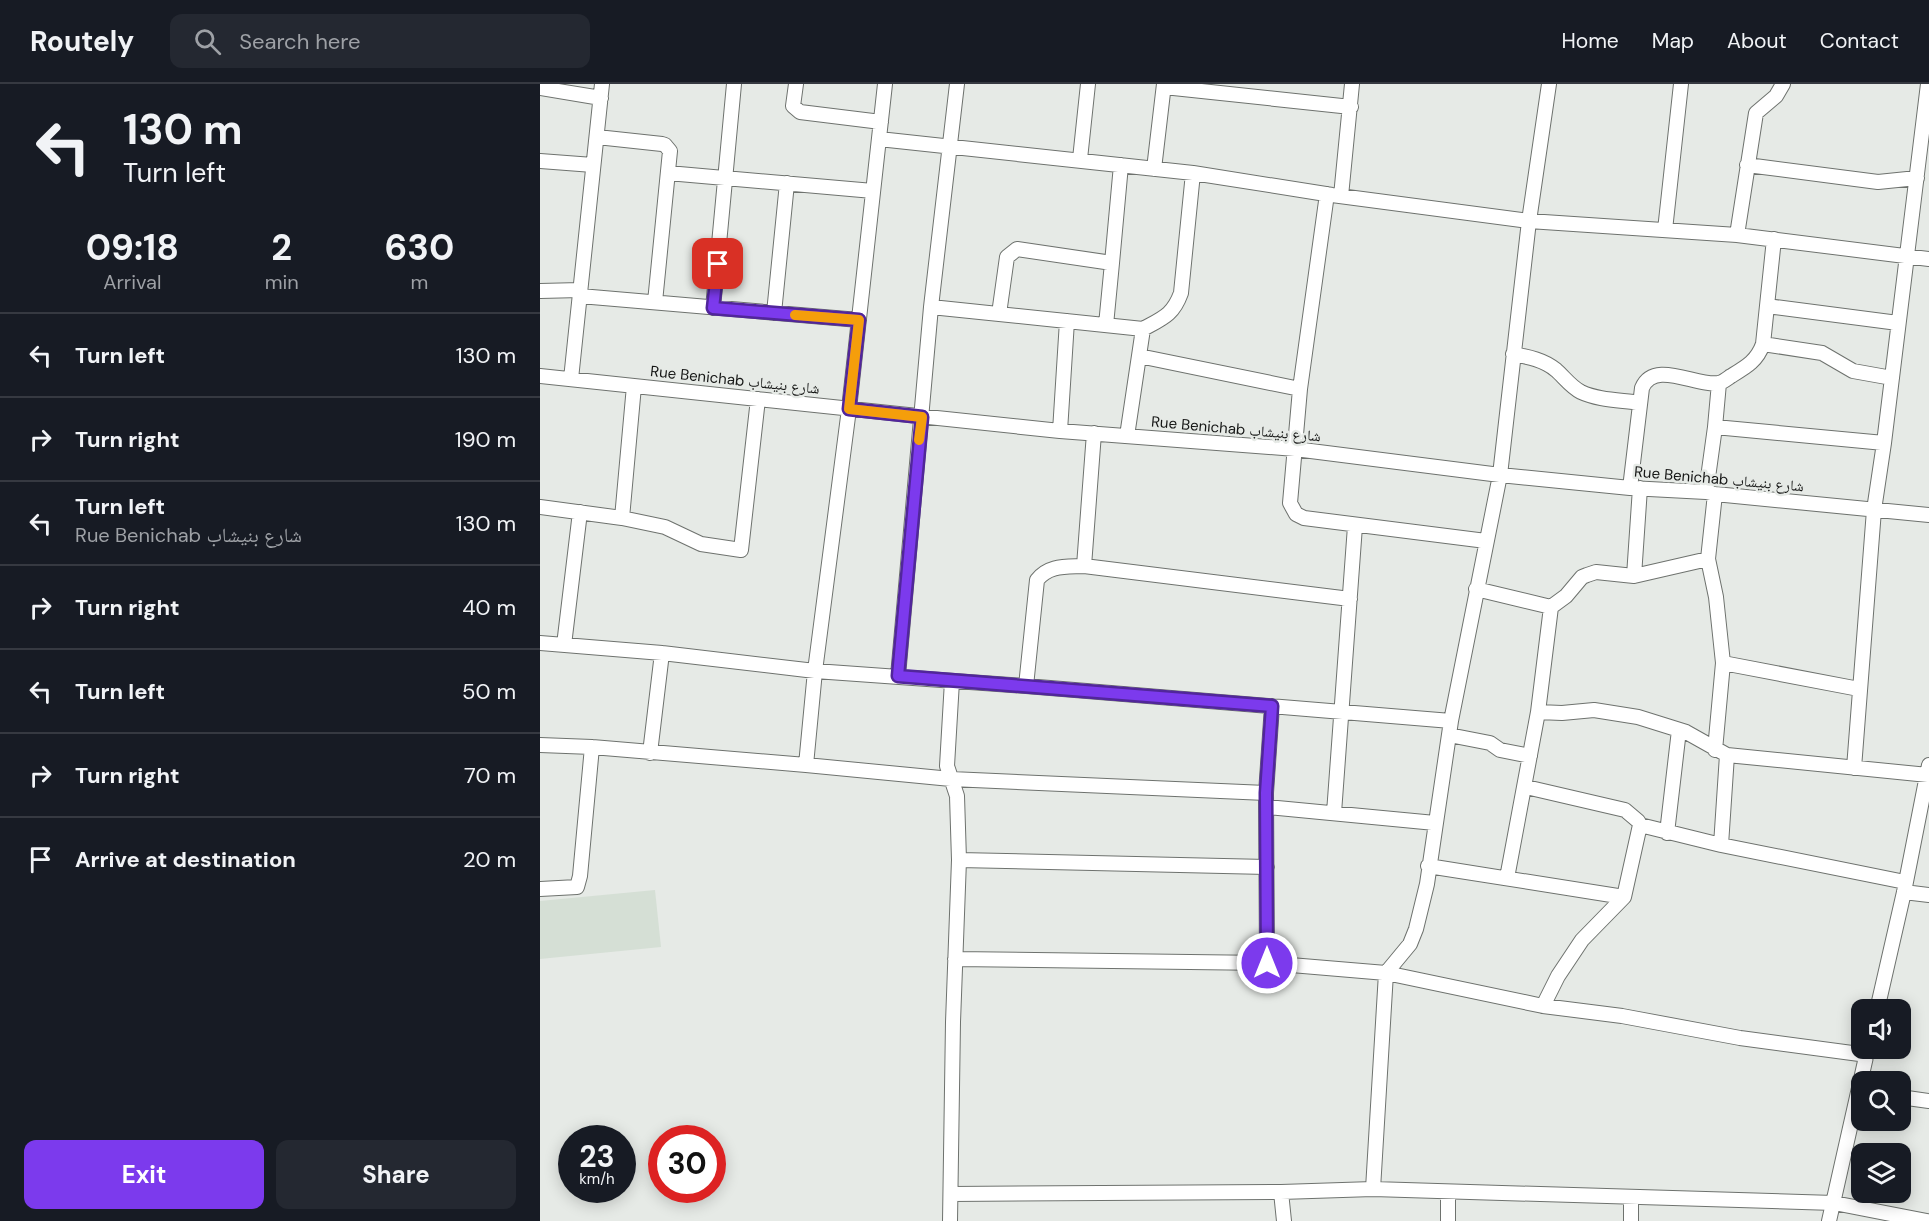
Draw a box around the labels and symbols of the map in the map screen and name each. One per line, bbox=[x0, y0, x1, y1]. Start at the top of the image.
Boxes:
pin bbox=[692, 238, 743, 289]
street label: Rue Benichab شارع بنيشاب bbox=[649, 361, 821, 399]
street label: Rue Benichab شارع بنيشاب bbox=[1150, 412, 1322, 446]
street label: Rue Benichab شارع بنيشاب bbox=[1633, 462, 1805, 496]
position arrow bbox=[1235, 931, 1299, 995]
speed limit sign: 30 bbox=[648, 1125, 726, 1203]

